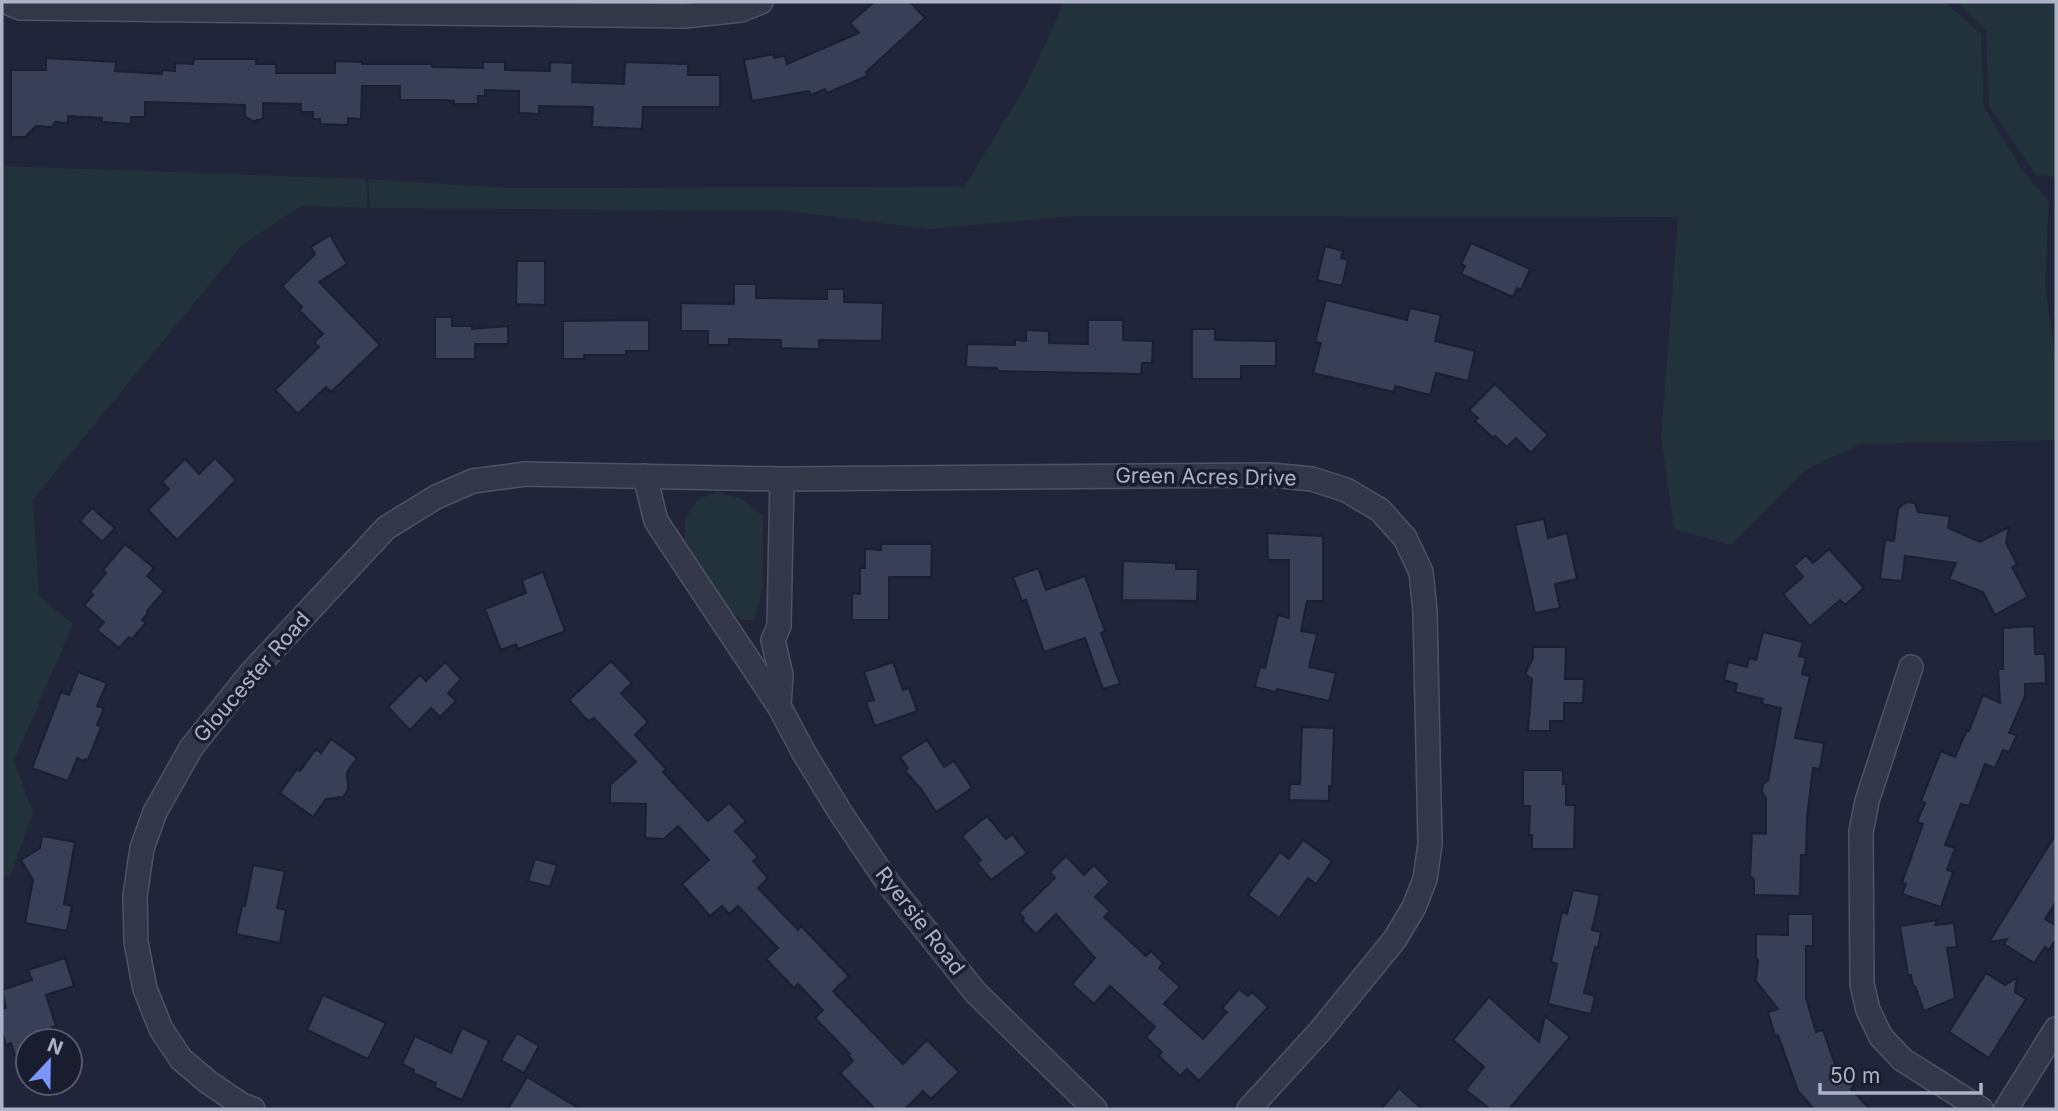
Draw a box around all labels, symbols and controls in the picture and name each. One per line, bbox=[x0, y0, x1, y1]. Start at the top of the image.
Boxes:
street label: Green Acres Drive bbox=[1115, 462, 1297, 491]
street label: Gloucester Road bbox=[188, 606, 315, 747]
street label: Ryersie Road bbox=[871, 862, 970, 980]
north arrow bbox=[14, 1027, 84, 1097]
text: N bbox=[44, 1033, 66, 1060]
scale bar bbox=[1820, 1052, 1981, 1096]
text: 50 m bbox=[1830, 1063, 1880, 1088]

